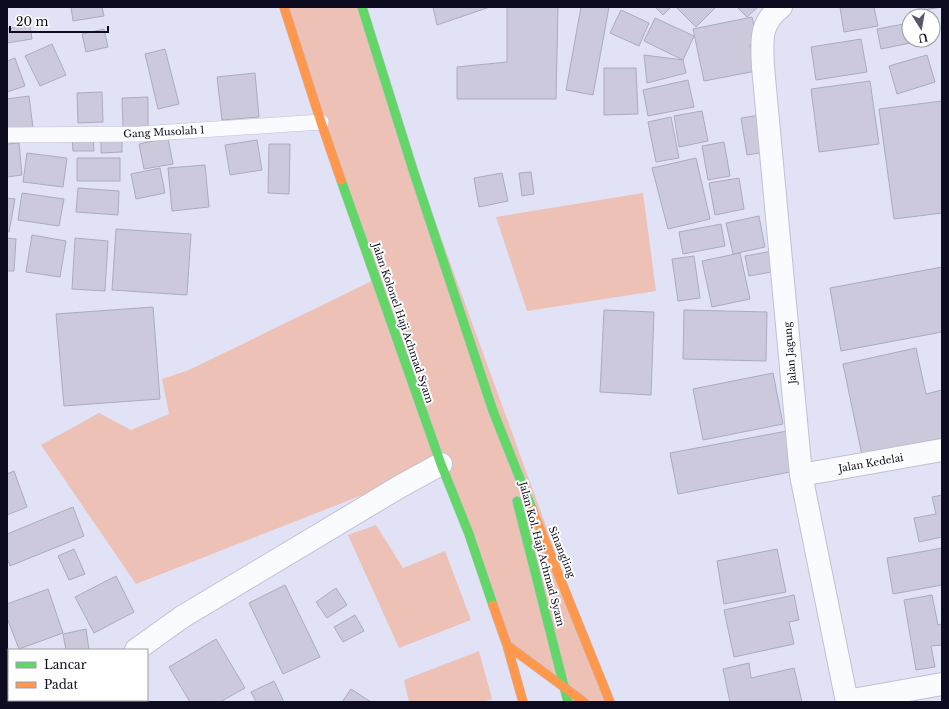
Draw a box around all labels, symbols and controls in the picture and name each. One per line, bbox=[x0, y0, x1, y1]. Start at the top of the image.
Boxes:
scale bar bbox=[10, 8, 108, 34]
north arrow bbox=[901, 8, 941, 48]
text: 20 m bbox=[16, 14, 48, 29]
text: U bbox=[917, 30, 929, 46]
street label: Gang Musolah 1 bbox=[123, 123, 205, 141]
street label: Jalan Kolonel Haji Achmad Syam bbox=[369, 239, 437, 405]
street label: Jalan Jagung bbox=[781, 320, 799, 387]
street label: Jalan Kedelai bbox=[836, 451, 905, 475]
street label: Jalan Kol. Haji Achmad Syam bbox=[516, 479, 568, 628]
street label: Sinangling bbox=[546, 524, 579, 581]
legend bbox=[8, 649, 148, 701]
text: Lancar bbox=[44, 657, 87, 672]
text: Padat bbox=[44, 677, 78, 692]

